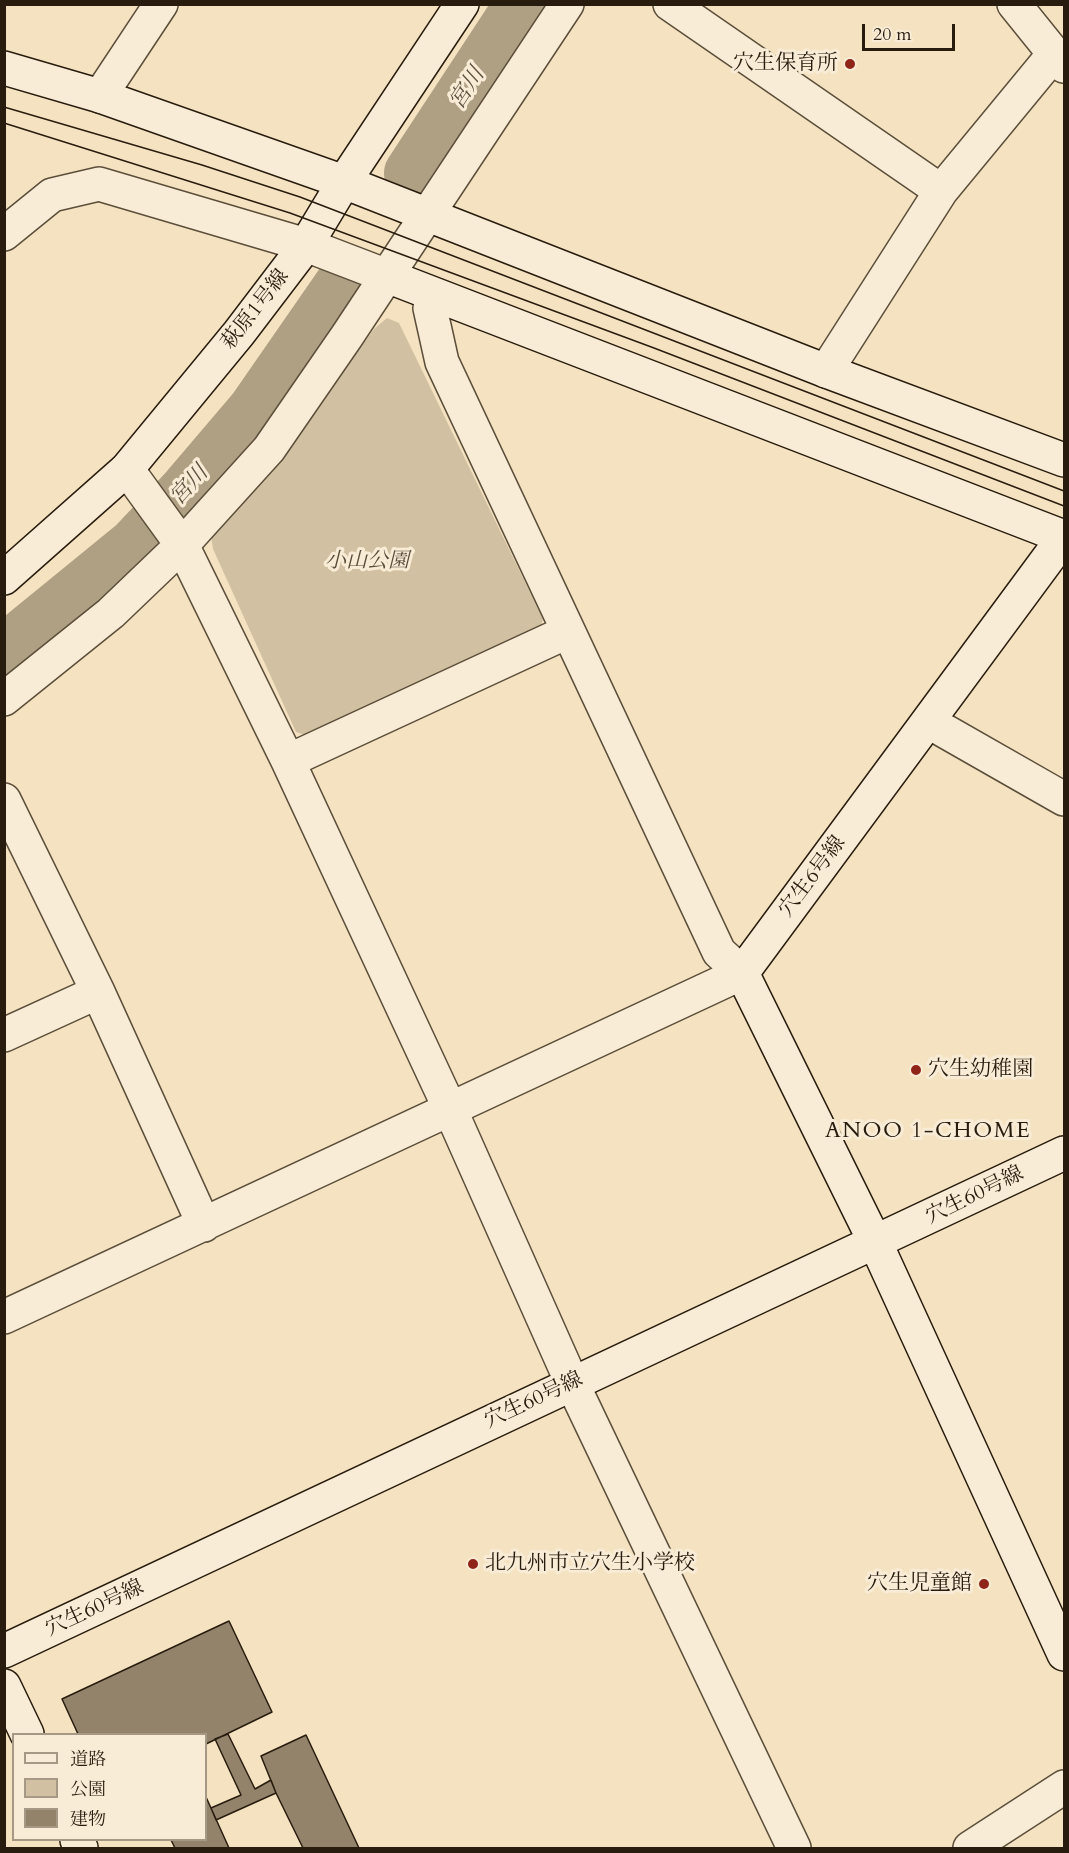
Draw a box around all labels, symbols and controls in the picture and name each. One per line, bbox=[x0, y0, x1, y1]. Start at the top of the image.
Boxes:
scale bar bbox=[865, 12, 958, 50]
text: 20 m bbox=[873, 22, 912, 47]
place label: 穴生保育所 bbox=[733, 51, 838, 77]
marker: 穴生保育所 bbox=[843, 57, 857, 71]
water label: 宮川 bbox=[445, 63, 491, 115]
street label: 萩原1号線 bbox=[217, 265, 295, 355]
water label: 宮川 bbox=[165, 461, 215, 511]
park label: 小山公園 bbox=[325, 549, 409, 575]
street label: 穴生6号線 bbox=[774, 832, 852, 922]
place label: 穴生幼稚園 bbox=[928, 1057, 1033, 1083]
marker: 穴生幼稚園 bbox=[909, 1063, 923, 1077]
district label: ANOO 1-CHOME bbox=[825, 1119, 1031, 1145]
street label: 穴生60号線 bbox=[922, 1162, 1028, 1230]
street label: 穴生60号線 bbox=[481, 1367, 587, 1435]
place label: 北九州市立穴生小学校 bbox=[485, 1551, 695, 1577]
marker: 北九州市立穴生小学校 bbox=[466, 1557, 480, 1571]
place label: 穴生児童館 bbox=[867, 1571, 972, 1597]
street label: 穴生60号線 bbox=[42, 1575, 148, 1643]
marker: 穴生児童館 bbox=[977, 1577, 991, 1591]
legend bbox=[12, 1733, 207, 1841]
text: 道路 bbox=[70, 1747, 106, 1772]
text: 公園 bbox=[70, 1777, 106, 1802]
text: 建物 bbox=[70, 1807, 106, 1832]

